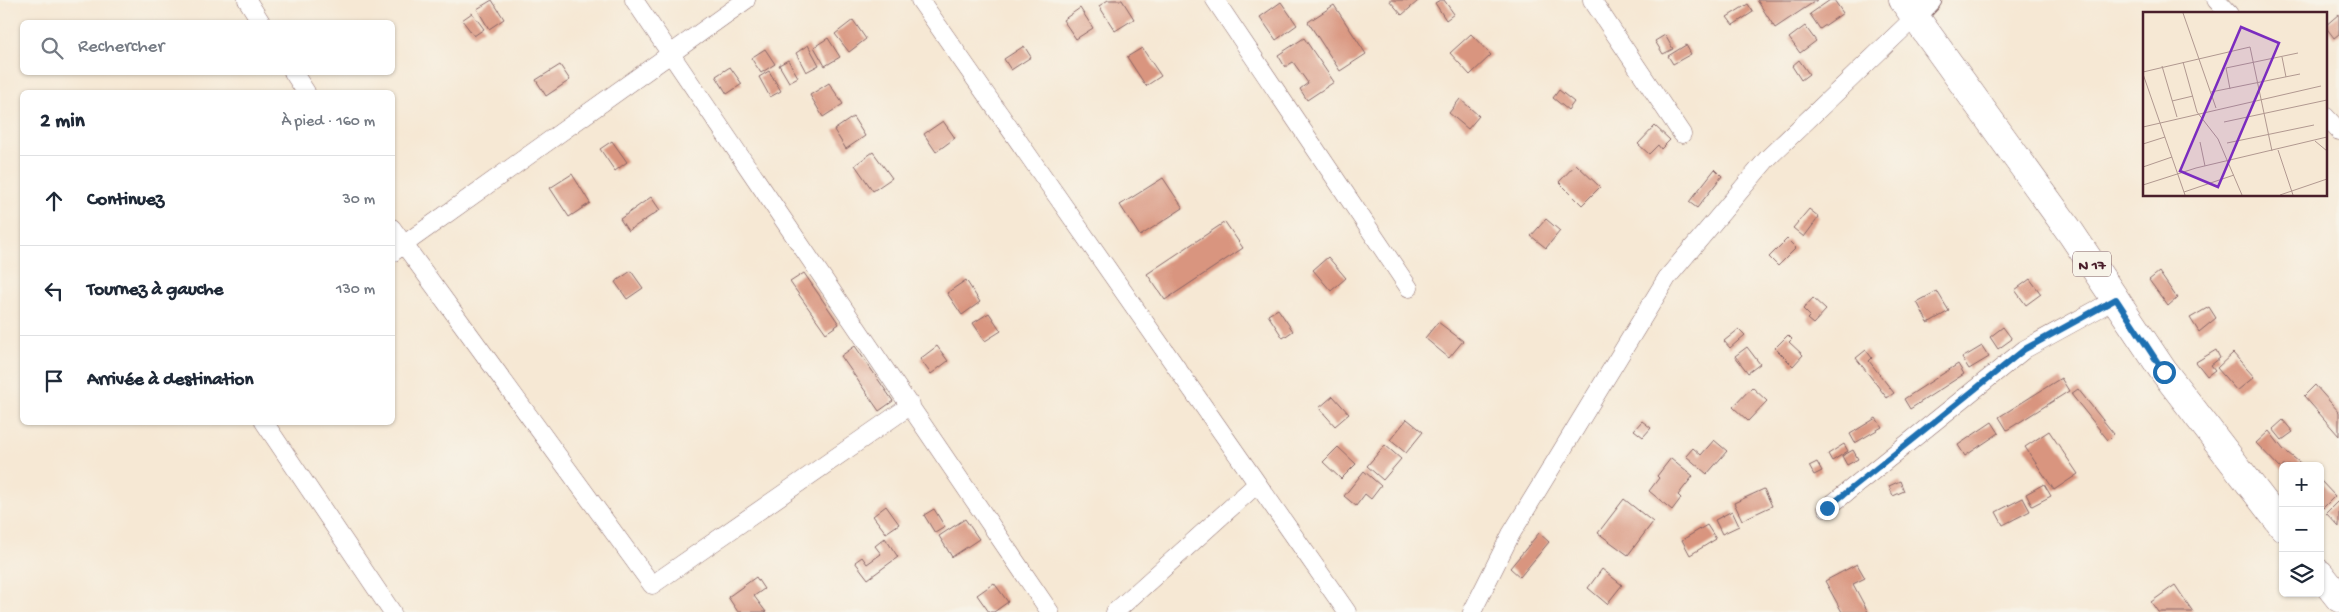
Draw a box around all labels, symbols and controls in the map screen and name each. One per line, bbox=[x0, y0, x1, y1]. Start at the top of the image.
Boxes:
inset map bbox=[2143, 12, 2326, 196]
search box bbox=[20, 20, 395, 75]
icon: search bbox=[38, 34, 66, 62]
text: Rechercher bbox=[78, 36, 164, 59]
text: 2 min bbox=[40, 110, 85, 135]
text: À pied · 160 m bbox=[281, 113, 375, 132]
icon: ahead bbox=[40, 187, 68, 215]
text: Continuez bbox=[87, 189, 164, 212]
text: 30 m bbox=[342, 191, 375, 210]
road number: N 17 bbox=[2073, 252, 2111, 276]
icon: left bbox=[40, 277, 68, 305]
text: Tournez à gauche bbox=[87, 279, 223, 302]
text: 130 m bbox=[336, 281, 375, 300]
route start bbox=[2153, 361, 2176, 384]
icon: arrive bbox=[40, 367, 68, 395]
text: Arrivée à destination bbox=[87, 369, 253, 392]
map controls bbox=[2279, 462, 2324, 597]
button: + bbox=[2279, 462, 2324, 507]
route end bbox=[1816, 497, 1839, 520]
button: − bbox=[2279, 507, 2324, 552]
button: layers bbox=[2279, 552, 2324, 597]

